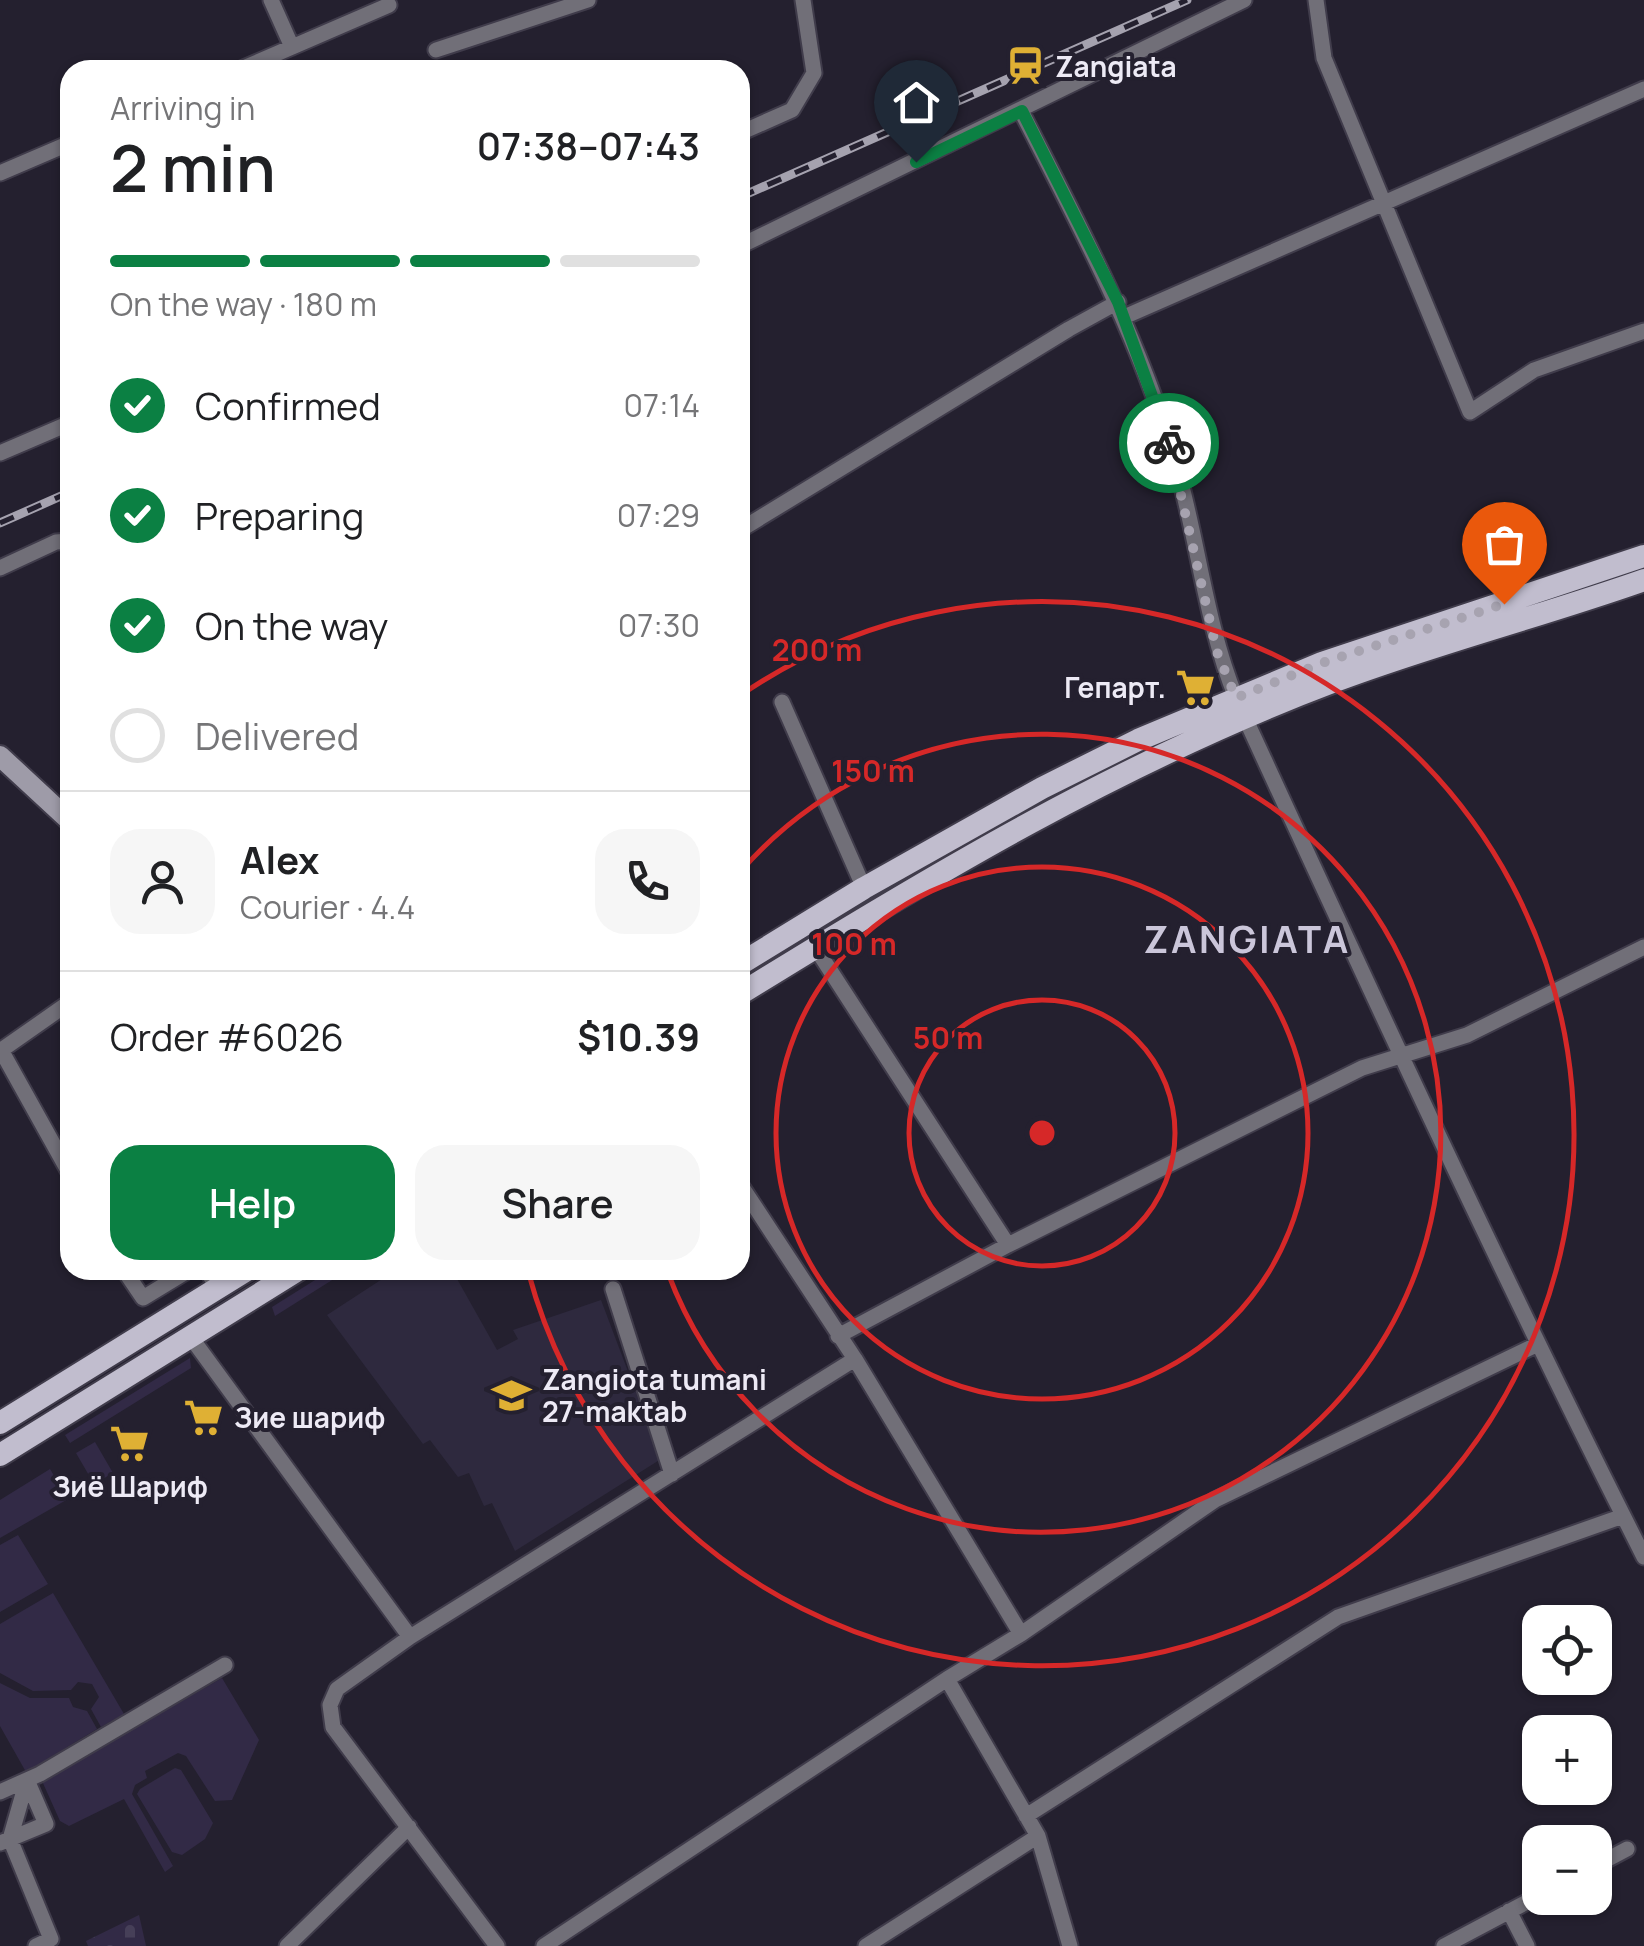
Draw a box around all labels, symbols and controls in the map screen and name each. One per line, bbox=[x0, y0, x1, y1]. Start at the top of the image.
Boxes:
station icon: Zangiata bbox=[1004, 45, 1046, 87]
place label: Zangiata bbox=[1055, 47, 1177, 85]
pin bbox=[874, 60, 959, 163]
icon: home bbox=[889, 75, 944, 130]
text: Arriving in bbox=[110, 86, 255, 130]
text: 07:38–07:43 bbox=[477, 119, 700, 171]
text: 2 min bbox=[110, 123, 276, 212]
text: On the way · 180 m bbox=[110, 282, 377, 326]
icon: check bbox=[110, 378, 165, 433]
text: Confirmed bbox=[195, 379, 381, 431]
text: 07:14 bbox=[624, 383, 700, 427]
courier bbox=[1119, 393, 1219, 493]
icon: bike bbox=[1142, 416, 1197, 471]
icon: check bbox=[110, 488, 165, 543]
text: Preparing bbox=[195, 489, 364, 541]
text: 07:29 bbox=[617, 493, 700, 537]
pin bbox=[1462, 502, 1547, 605]
icon: bag bbox=[1477, 517, 1532, 572]
icon: check bbox=[110, 598, 165, 653]
text: On the way bbox=[195, 599, 388, 651]
text: 07:30 bbox=[618, 603, 700, 647]
text: 200 m bbox=[772, 629, 862, 670]
supermarket icon: Гепарт. bbox=[1175, 666, 1217, 708]
place label: Гепарт. bbox=[1064, 668, 1166, 706]
text: Delivered bbox=[195, 709, 359, 761]
text: 150 m bbox=[831, 750, 915, 791]
button: person bbox=[110, 829, 215, 934]
button: phone bbox=[595, 829, 700, 934]
text: Alex bbox=[240, 833, 319, 885]
text: Courier · 4.4 bbox=[240, 885, 415, 929]
district label: ZANGIATA bbox=[1143, 912, 1351, 964]
text: 100 m bbox=[811, 923, 897, 964]
text: Order #6026 bbox=[110, 1010, 344, 1062]
text: $10.39 bbox=[577, 1010, 700, 1062]
text: 50 m bbox=[913, 1017, 983, 1058]
centre of rings bbox=[1024, 1115, 1060, 1151]
button: Help bbox=[110, 1145, 395, 1260]
button: Share bbox=[415, 1145, 700, 1260]
place label: Zangiota tumani 27-maktab bbox=[542, 1360, 767, 1430]
school or university icon: Zangiota tumani 27-maktab bbox=[491, 1374, 533, 1416]
supermarket icon: Зие шариф bbox=[183, 1396, 225, 1438]
place label: Зие шариф bbox=[234, 1398, 385, 1436]
supermarket icon: Зиё Шариф bbox=[109, 1422, 151, 1464]
place label: Зиё Шариф bbox=[52, 1467, 208, 1505]
map controls bbox=[1522, 1605, 1612, 1915]
button: locate bbox=[1522, 1605, 1612, 1695]
button: + bbox=[1522, 1715, 1612, 1805]
button: − bbox=[1522, 1825, 1612, 1915]

